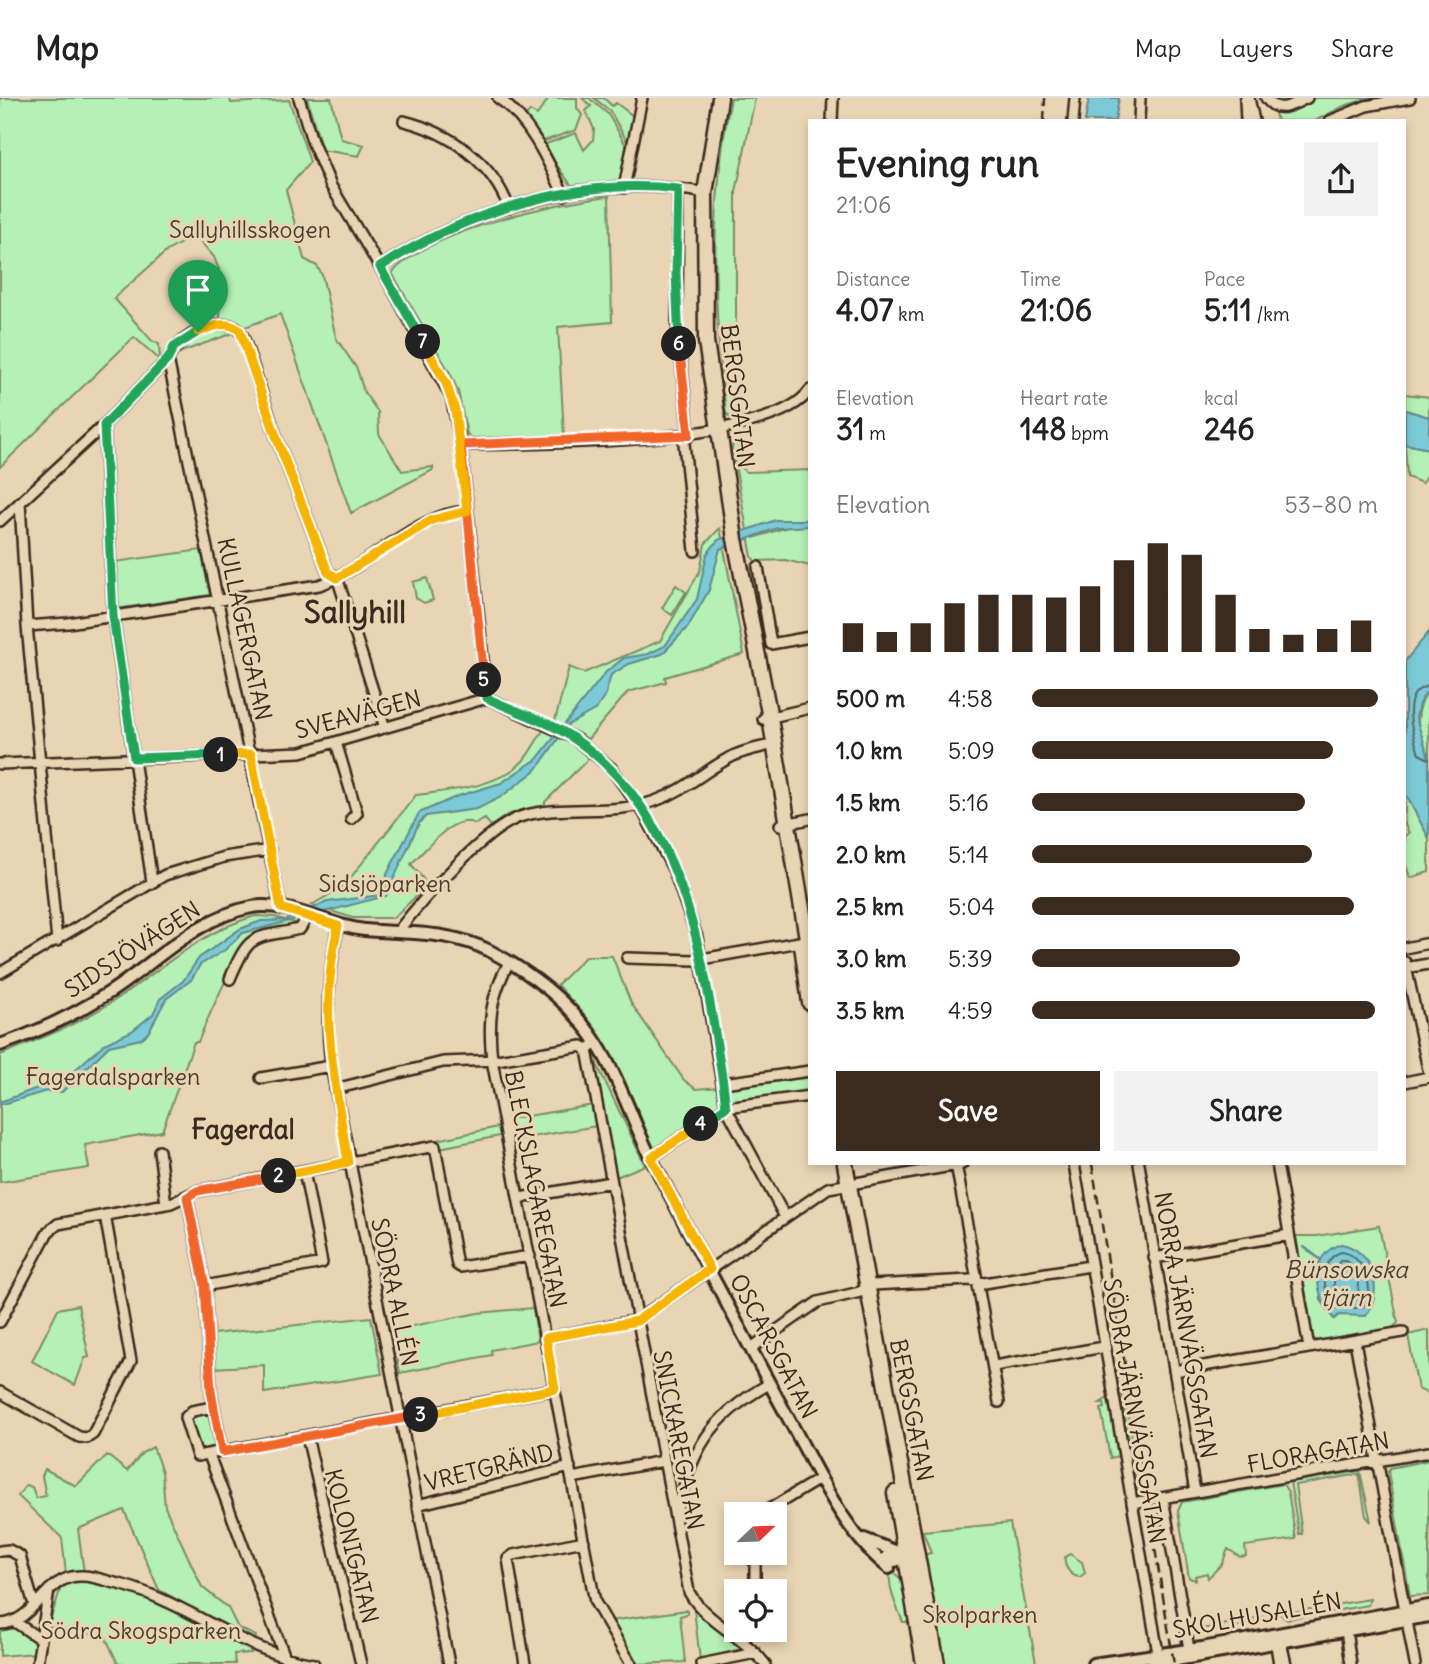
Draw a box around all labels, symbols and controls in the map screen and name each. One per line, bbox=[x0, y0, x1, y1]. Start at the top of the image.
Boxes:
text: Map bbox=[35, 27, 99, 69]
text: Map bbox=[1135, 33, 1181, 63]
text: Layers bbox=[1219, 33, 1293, 63]
text: Share bbox=[1331, 33, 1394, 63]
text: Evening run bbox=[836, 140, 1039, 187]
button: share bbox=[1304, 142, 1378, 216]
text: 21:06 bbox=[836, 190, 891, 219]
park label: Sallyhillsskogen bbox=[169, 215, 331, 244]
pin bbox=[168, 260, 228, 332]
text: Distance bbox=[836, 267, 910, 291]
text: Time bbox=[1020, 267, 1061, 291]
text: Pace bbox=[1204, 267, 1245, 291]
icon: arrive bbox=[179, 271, 217, 309]
text: 4.07 bbox=[836, 291, 894, 329]
text: 21:06 bbox=[1020, 291, 1092, 329]
text: 5:11 bbox=[1204, 291, 1252, 329]
text: km bbox=[894, 302, 924, 326]
text: /km bbox=[1252, 302, 1290, 326]
street label: BERGSGATAN bbox=[715, 323, 761, 469]
pin: 7 bbox=[406, 324, 440, 360]
pin: 6 bbox=[662, 327, 696, 362]
text: 7 bbox=[418, 329, 427, 353]
text: 6 bbox=[673, 331, 684, 355]
text: Elevation bbox=[836, 386, 914, 410]
text: Heart rate bbox=[1020, 386, 1108, 410]
text: kcal bbox=[1204, 386, 1238, 410]
text: 31 bbox=[836, 410, 865, 448]
text: 148 bbox=[1020, 410, 1067, 448]
text: 246 bbox=[1204, 410, 1255, 448]
text: m bbox=[865, 421, 886, 445]
text: bpm bbox=[1067, 421, 1109, 445]
text: Elevation bbox=[836, 490, 930, 519]
text: 53–80 m bbox=[1285, 490, 1378, 519]
street label: KULLAGERGATAN bbox=[211, 535, 279, 723]
district label: Sallyhill bbox=[304, 593, 406, 631]
pin: 5 bbox=[466, 662, 502, 698]
text: 5 bbox=[478, 667, 489, 691]
street label: SVEAVÄGEN bbox=[292, 683, 424, 745]
text: 500 m bbox=[836, 684, 905, 713]
text: 4:58 bbox=[948, 684, 993, 713]
text: 1.0 km bbox=[836, 736, 902, 765]
text: 5:09 bbox=[948, 736, 995, 765]
pin: 1 bbox=[204, 738, 238, 772]
text: 1 bbox=[217, 742, 224, 766]
text: 1.5 km bbox=[836, 788, 901, 817]
text: 5:16 bbox=[948, 788, 989, 817]
text: 2.0 km bbox=[836, 840, 906, 869]
text: 5:14 bbox=[948, 840, 989, 869]
park label: Sidsjöparken bbox=[319, 869, 451, 898]
text: 2.5 km bbox=[836, 892, 904, 921]
text: 5:04 bbox=[948, 892, 995, 921]
street label: SIDSJÖVÄGEN bbox=[59, 894, 205, 1004]
text: 3.0 km bbox=[836, 944, 906, 973]
text: 5:39 bbox=[948, 944, 993, 973]
text: 3.5 km bbox=[836, 996, 904, 1025]
text: 4:59 bbox=[948, 996, 993, 1025]
park label: Fagerdalsparken bbox=[26, 1062, 200, 1091]
street label: BLECKSLAGAREGATAN bbox=[499, 1068, 573, 1310]
button: Save bbox=[836, 1071, 1100, 1151]
button: Share bbox=[1114, 1071, 1378, 1151]
pin: 4 bbox=[684, 1107, 718, 1142]
text: 4 bbox=[695, 1111, 706, 1135]
district label: Fagerdal bbox=[191, 1113, 295, 1146]
pin: 2 bbox=[262, 1158, 296, 1194]
text: 2 bbox=[273, 1163, 284, 1187]
street label: NORRA JÄRNVÄGSGATAN bbox=[1148, 1189, 1224, 1461]
street label: SÖDRA ALLÉN bbox=[365, 1215, 425, 1369]
water label: Bünsowska tjärn bbox=[1284, 1254, 1409, 1312]
street label: OSCARSGATAN bbox=[724, 1269, 824, 1423]
street label: SÖDRA JÄRNVÄGSGATAN bbox=[1097, 1276, 1173, 1546]
street label: BERGSGATAN bbox=[884, 1336, 940, 1484]
street label: SNICKAREGATAN bbox=[647, 1348, 711, 1532]
pin: 3 bbox=[404, 1398, 438, 1432]
text: 3 bbox=[415, 1402, 426, 1426]
street label: FLORAGATAN bbox=[1245, 1425, 1391, 1479]
street label: VRETGRÄND bbox=[421, 1437, 557, 1497]
street label: KOLONIGATAN bbox=[319, 1466, 385, 1626]
north arrow bbox=[724, 1502, 788, 1564]
map controls bbox=[724, 1502, 787, 1642]
button: locate bbox=[724, 1579, 787, 1642]
street label: SKOLHUSALLÉN bbox=[1170, 1586, 1344, 1644]
park label: Skolparken bbox=[922, 1600, 1038, 1629]
park label: Södra Skogsparken bbox=[41, 1616, 241, 1645]

